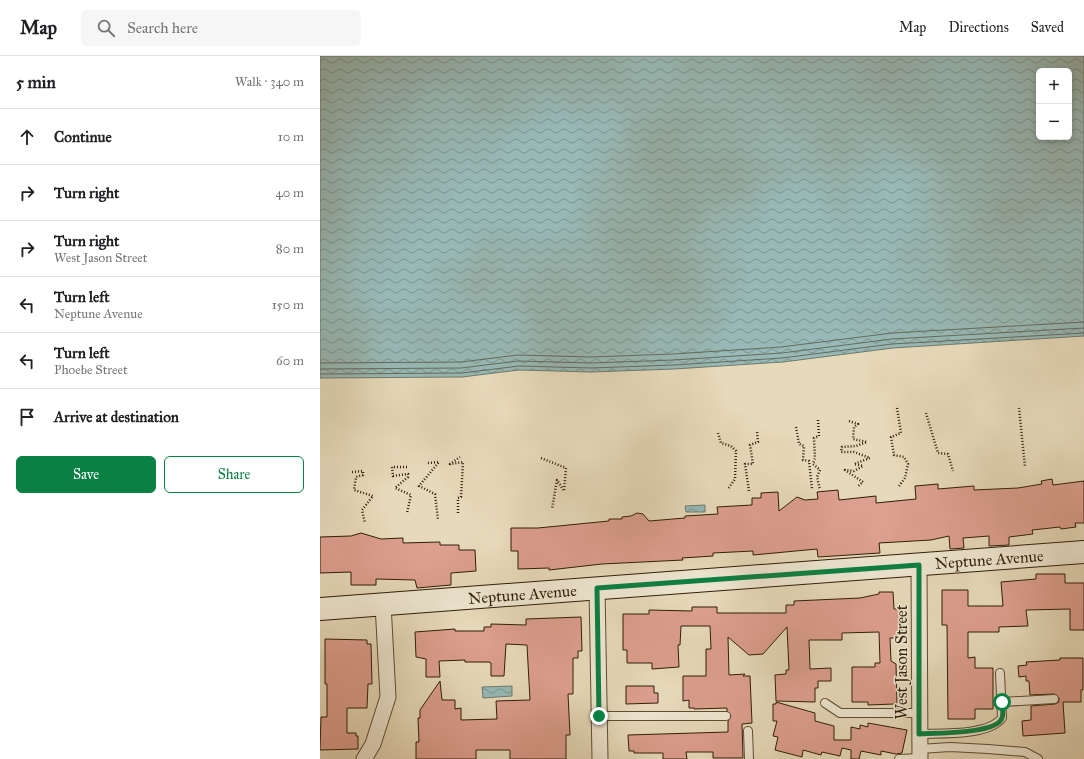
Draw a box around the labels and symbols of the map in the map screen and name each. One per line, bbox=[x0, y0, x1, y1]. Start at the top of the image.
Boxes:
street label: Neptune Avenue bbox=[934, 546, 1045, 573]
street label: Neptune Avenue bbox=[467, 580, 578, 607]
street label: West Jason Street bbox=[892, 604, 912, 719]
route start bbox=[993, 693, 1011, 711]
route end bbox=[590, 707, 608, 725]

